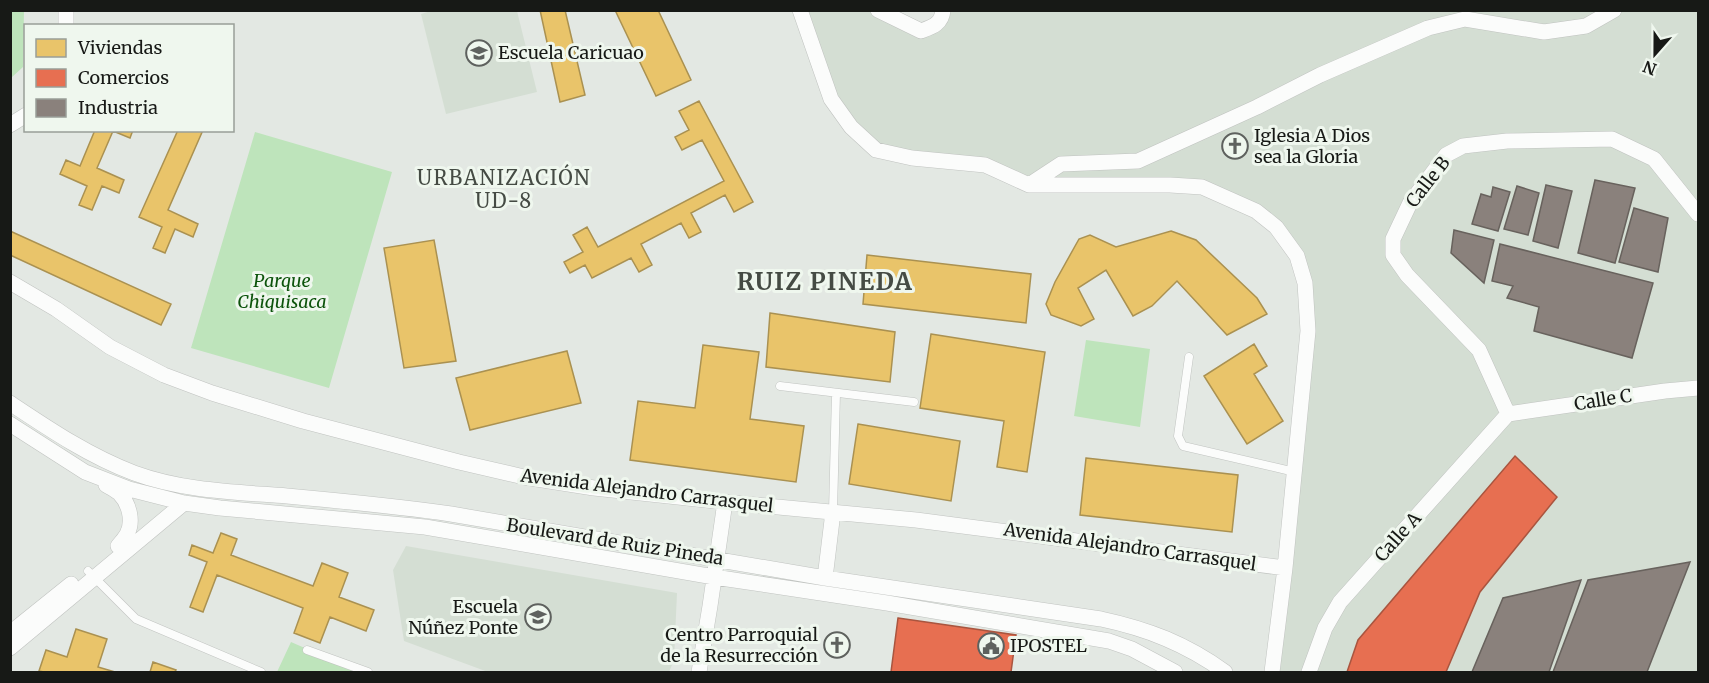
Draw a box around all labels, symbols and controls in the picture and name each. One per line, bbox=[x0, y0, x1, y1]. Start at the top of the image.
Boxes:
legend bbox=[24, 24, 234, 132]
north arrow bbox=[1625, 24, 1685, 84]
text: Viviendas bbox=[77, 36, 163, 59]
school or university icon: Escuela Caricuao bbox=[464, 38, 494, 68]
place label: Escuela Caricuao bbox=[498, 41, 644, 64]
text: N bbox=[1640, 56, 1659, 80]
text: Comercios bbox=[78, 66, 169, 89]
text: Industria bbox=[78, 96, 158, 119]
place label: Iglesia A Dios sea la Gloria bbox=[1254, 124, 1370, 168]
church icon: Iglesia A Dios sea la Gloria bbox=[1220, 131, 1250, 161]
street label: Calle B bbox=[1401, 152, 1455, 212]
district label: URBANIZACIÓN UD-8 bbox=[417, 164, 591, 213]
district label: RUIZ PINEDA bbox=[737, 266, 913, 297]
park label: Parque Chiquisaca bbox=[237, 269, 327, 313]
street label: Calle C bbox=[1572, 384, 1634, 415]
street label: Avenida Alejandro Carrasquel bbox=[518, 463, 775, 517]
street label: Calle A bbox=[1369, 507, 1426, 566]
street label: Boulevard de Ruiz Pineda bbox=[505, 513, 726, 570]
street label: Avenida Alejandro Carrasquel bbox=[1001, 517, 1258, 576]
place label: Escuela Núñez Ponte bbox=[408, 595, 518, 639]
school or university icon: Escuela Núñez Ponte bbox=[523, 602, 553, 632]
place label: Centro Parroquial de la Resurrección bbox=[660, 623, 818, 667]
church icon: Centro Parroquial de la Resurrección bbox=[822, 630, 852, 660]
public building icon: IPOSTEL bbox=[976, 631, 1006, 661]
place label: IPOSTEL bbox=[1010, 634, 1087, 657]

